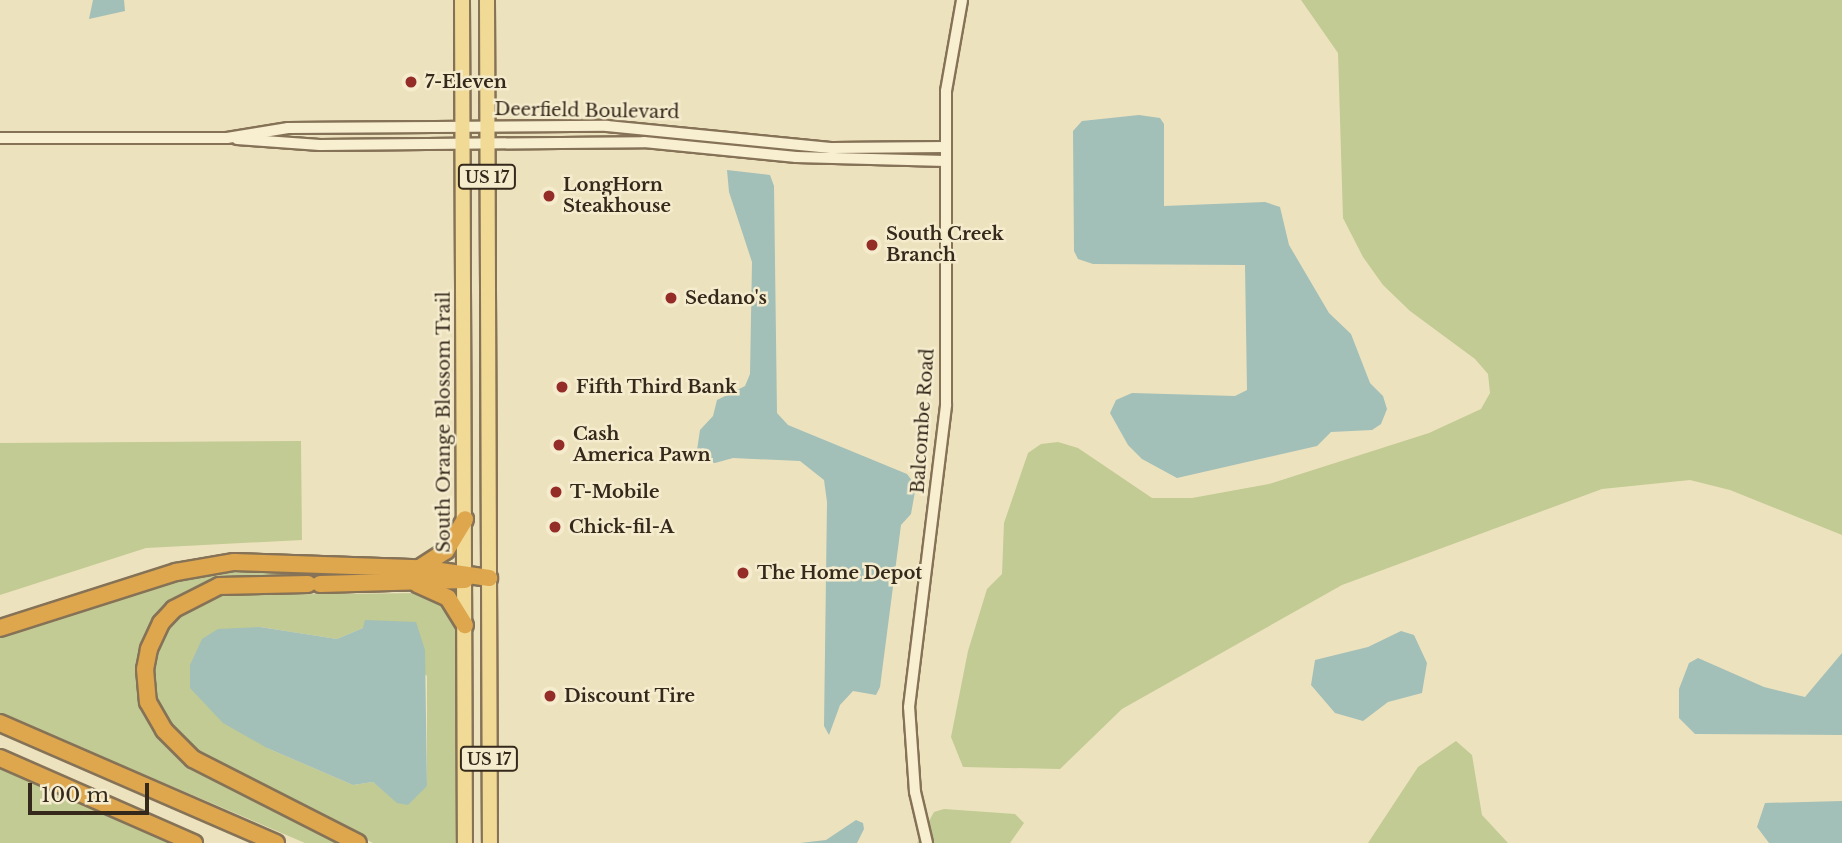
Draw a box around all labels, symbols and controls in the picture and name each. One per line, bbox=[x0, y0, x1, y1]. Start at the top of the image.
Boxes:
place label: 7-Eleven bbox=[425, 71, 507, 93]
marker: 7-Eleven bbox=[403, 74, 419, 90]
street label: Deerfield Boulevard bbox=[494, 99, 680, 123]
road number: US 17 bbox=[457, 164, 517, 190]
place label: LongHorn Steakhouse bbox=[563, 175, 671, 218]
marker: LongHorn Steakhouse bbox=[541, 188, 557, 204]
place label: South Creek Branch bbox=[886, 224, 1004, 266]
marker: South Creek Branch bbox=[864, 237, 880, 253]
place label: Sedano's bbox=[685, 287, 767, 309]
marker: Sedano's bbox=[663, 290, 679, 306]
street label: South Orange Blossom Trail bbox=[433, 291, 455, 553]
street label: Balcombe Road bbox=[907, 348, 939, 494]
place label: Fifth Third Bank bbox=[576, 376, 737, 398]
marker: Fifth Third Bank bbox=[554, 379, 570, 395]
place label: Cash America Pawn bbox=[573, 424, 711, 466]
marker: Cash America Pawn bbox=[551, 437, 567, 453]
place label: T-Mobile bbox=[570, 481, 659, 503]
marker: T-Mobile bbox=[548, 484, 564, 500]
place label: Chick-fil-A bbox=[569, 516, 674, 538]
marker: Chick-fil-A bbox=[547, 519, 563, 535]
place label: The Home Depot bbox=[757, 562, 922, 584]
marker: The Home Depot bbox=[735, 565, 751, 581]
place label: Discount Tire bbox=[564, 685, 696, 707]
marker: Discount Tire bbox=[542, 688, 558, 704]
road number: US 17 bbox=[459, 746, 519, 772]
scale bar bbox=[32, 770, 152, 814]
text: 100 m bbox=[41, 782, 109, 808]

